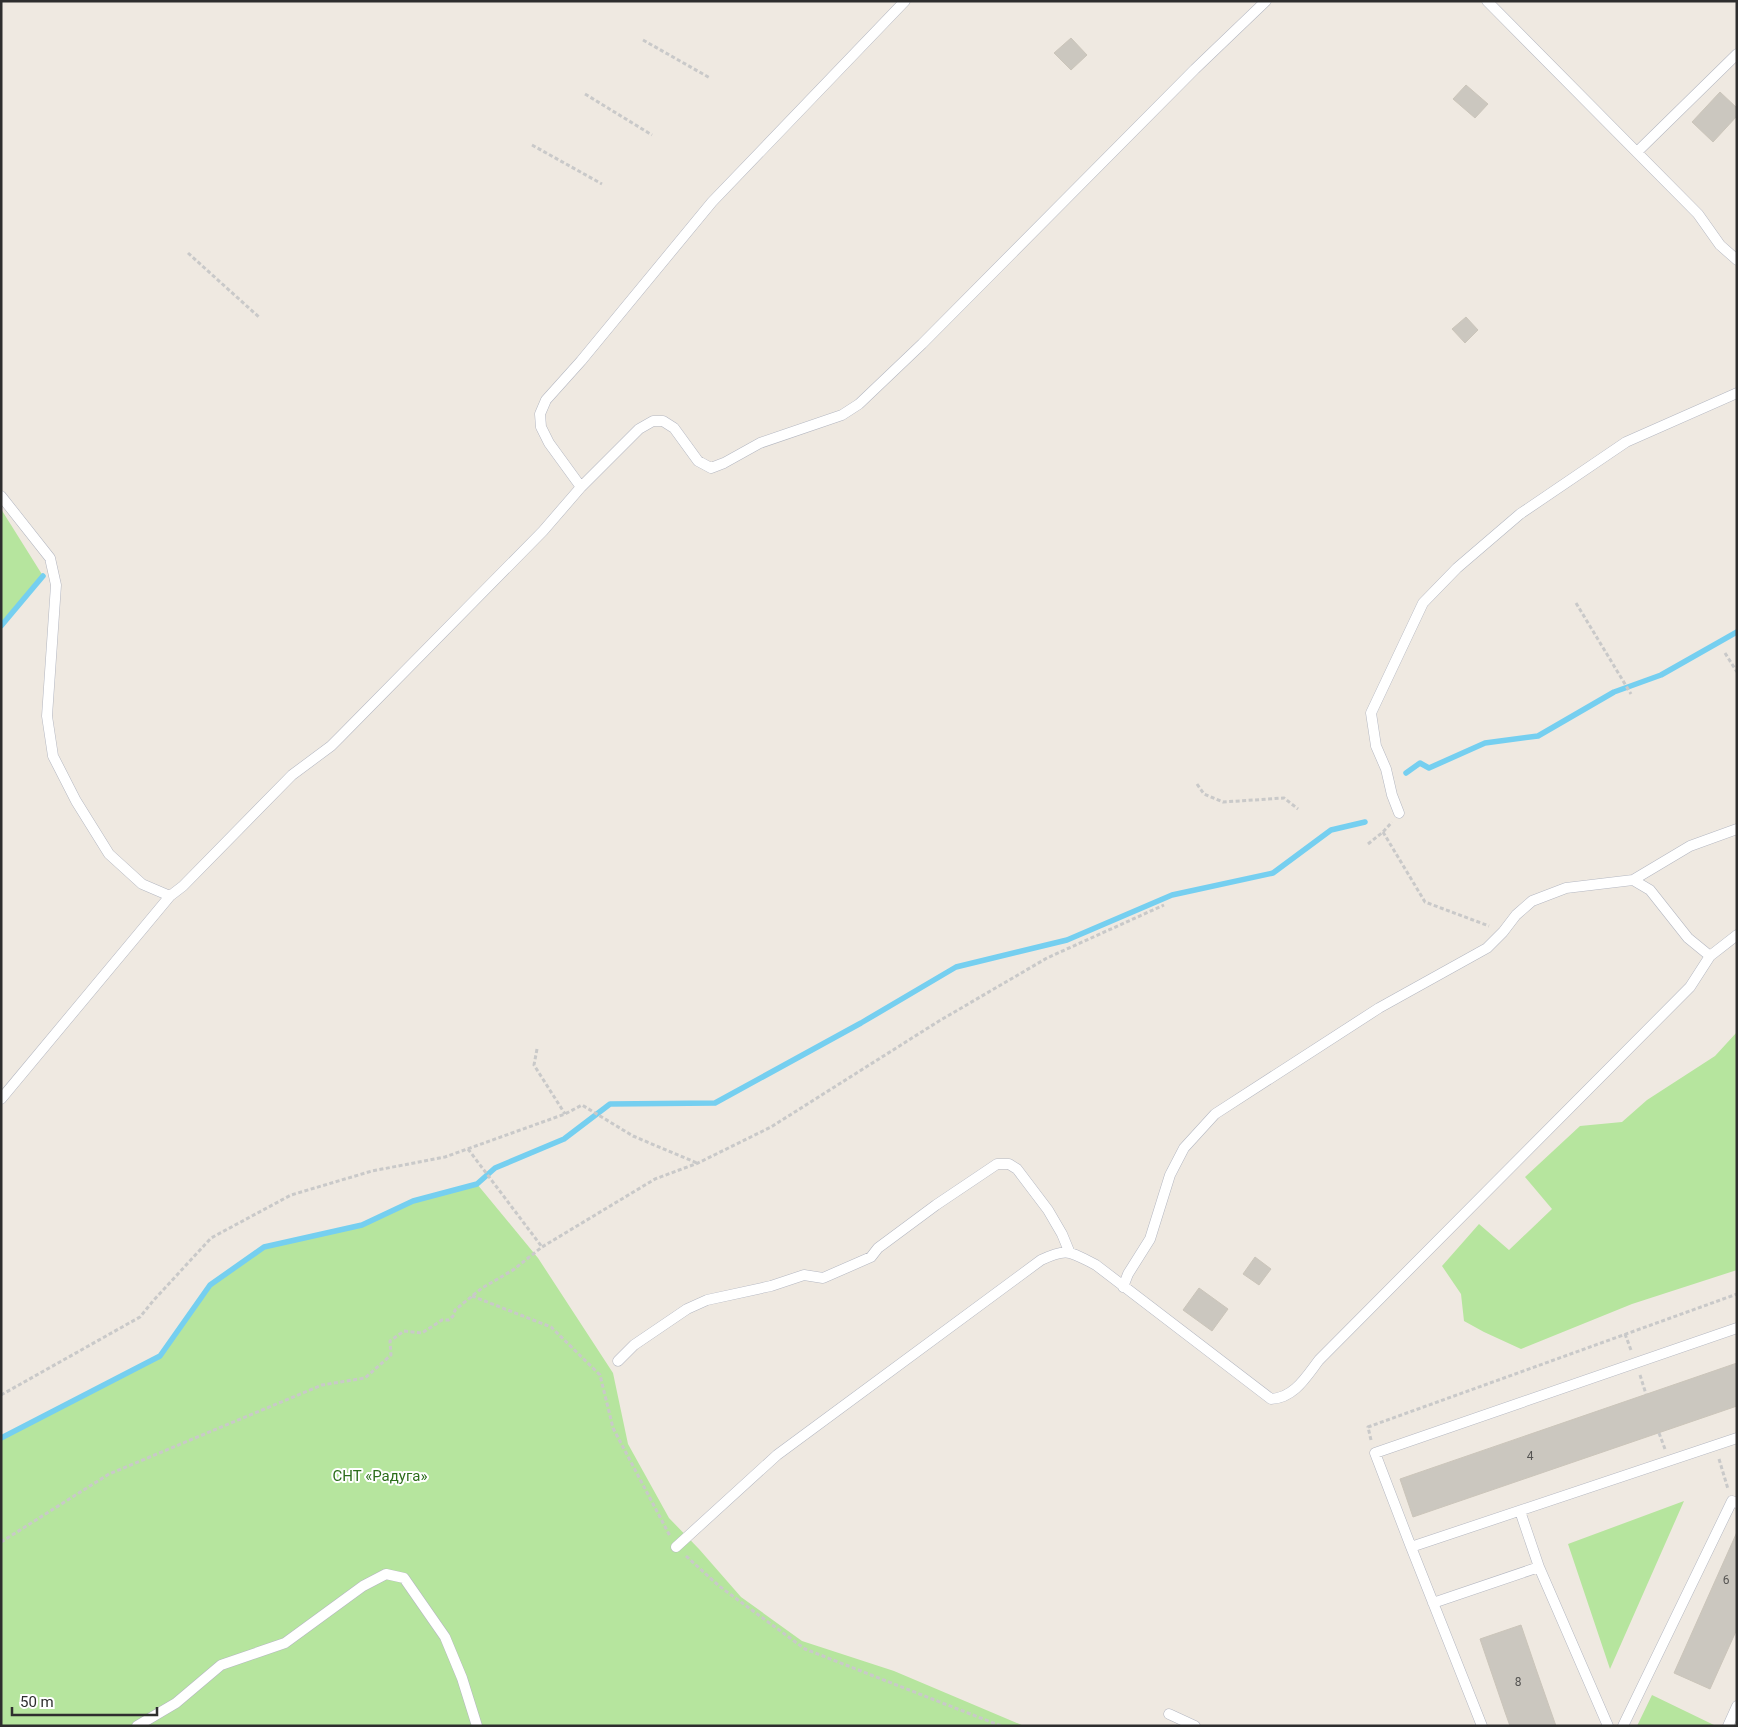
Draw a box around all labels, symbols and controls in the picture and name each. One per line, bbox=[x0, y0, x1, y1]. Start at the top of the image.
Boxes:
house number: 4 bbox=[1527, 1449, 1534, 1463]
park label: СНТ «Радуга» bbox=[333, 1467, 427, 1485]
house number: 6 bbox=[1723, 1573, 1730, 1587]
house number: 8 bbox=[1515, 1675, 1522, 1689]
scale bar bbox=[12, 1684, 158, 1716]
text: 50 m bbox=[20, 1693, 54, 1711]

